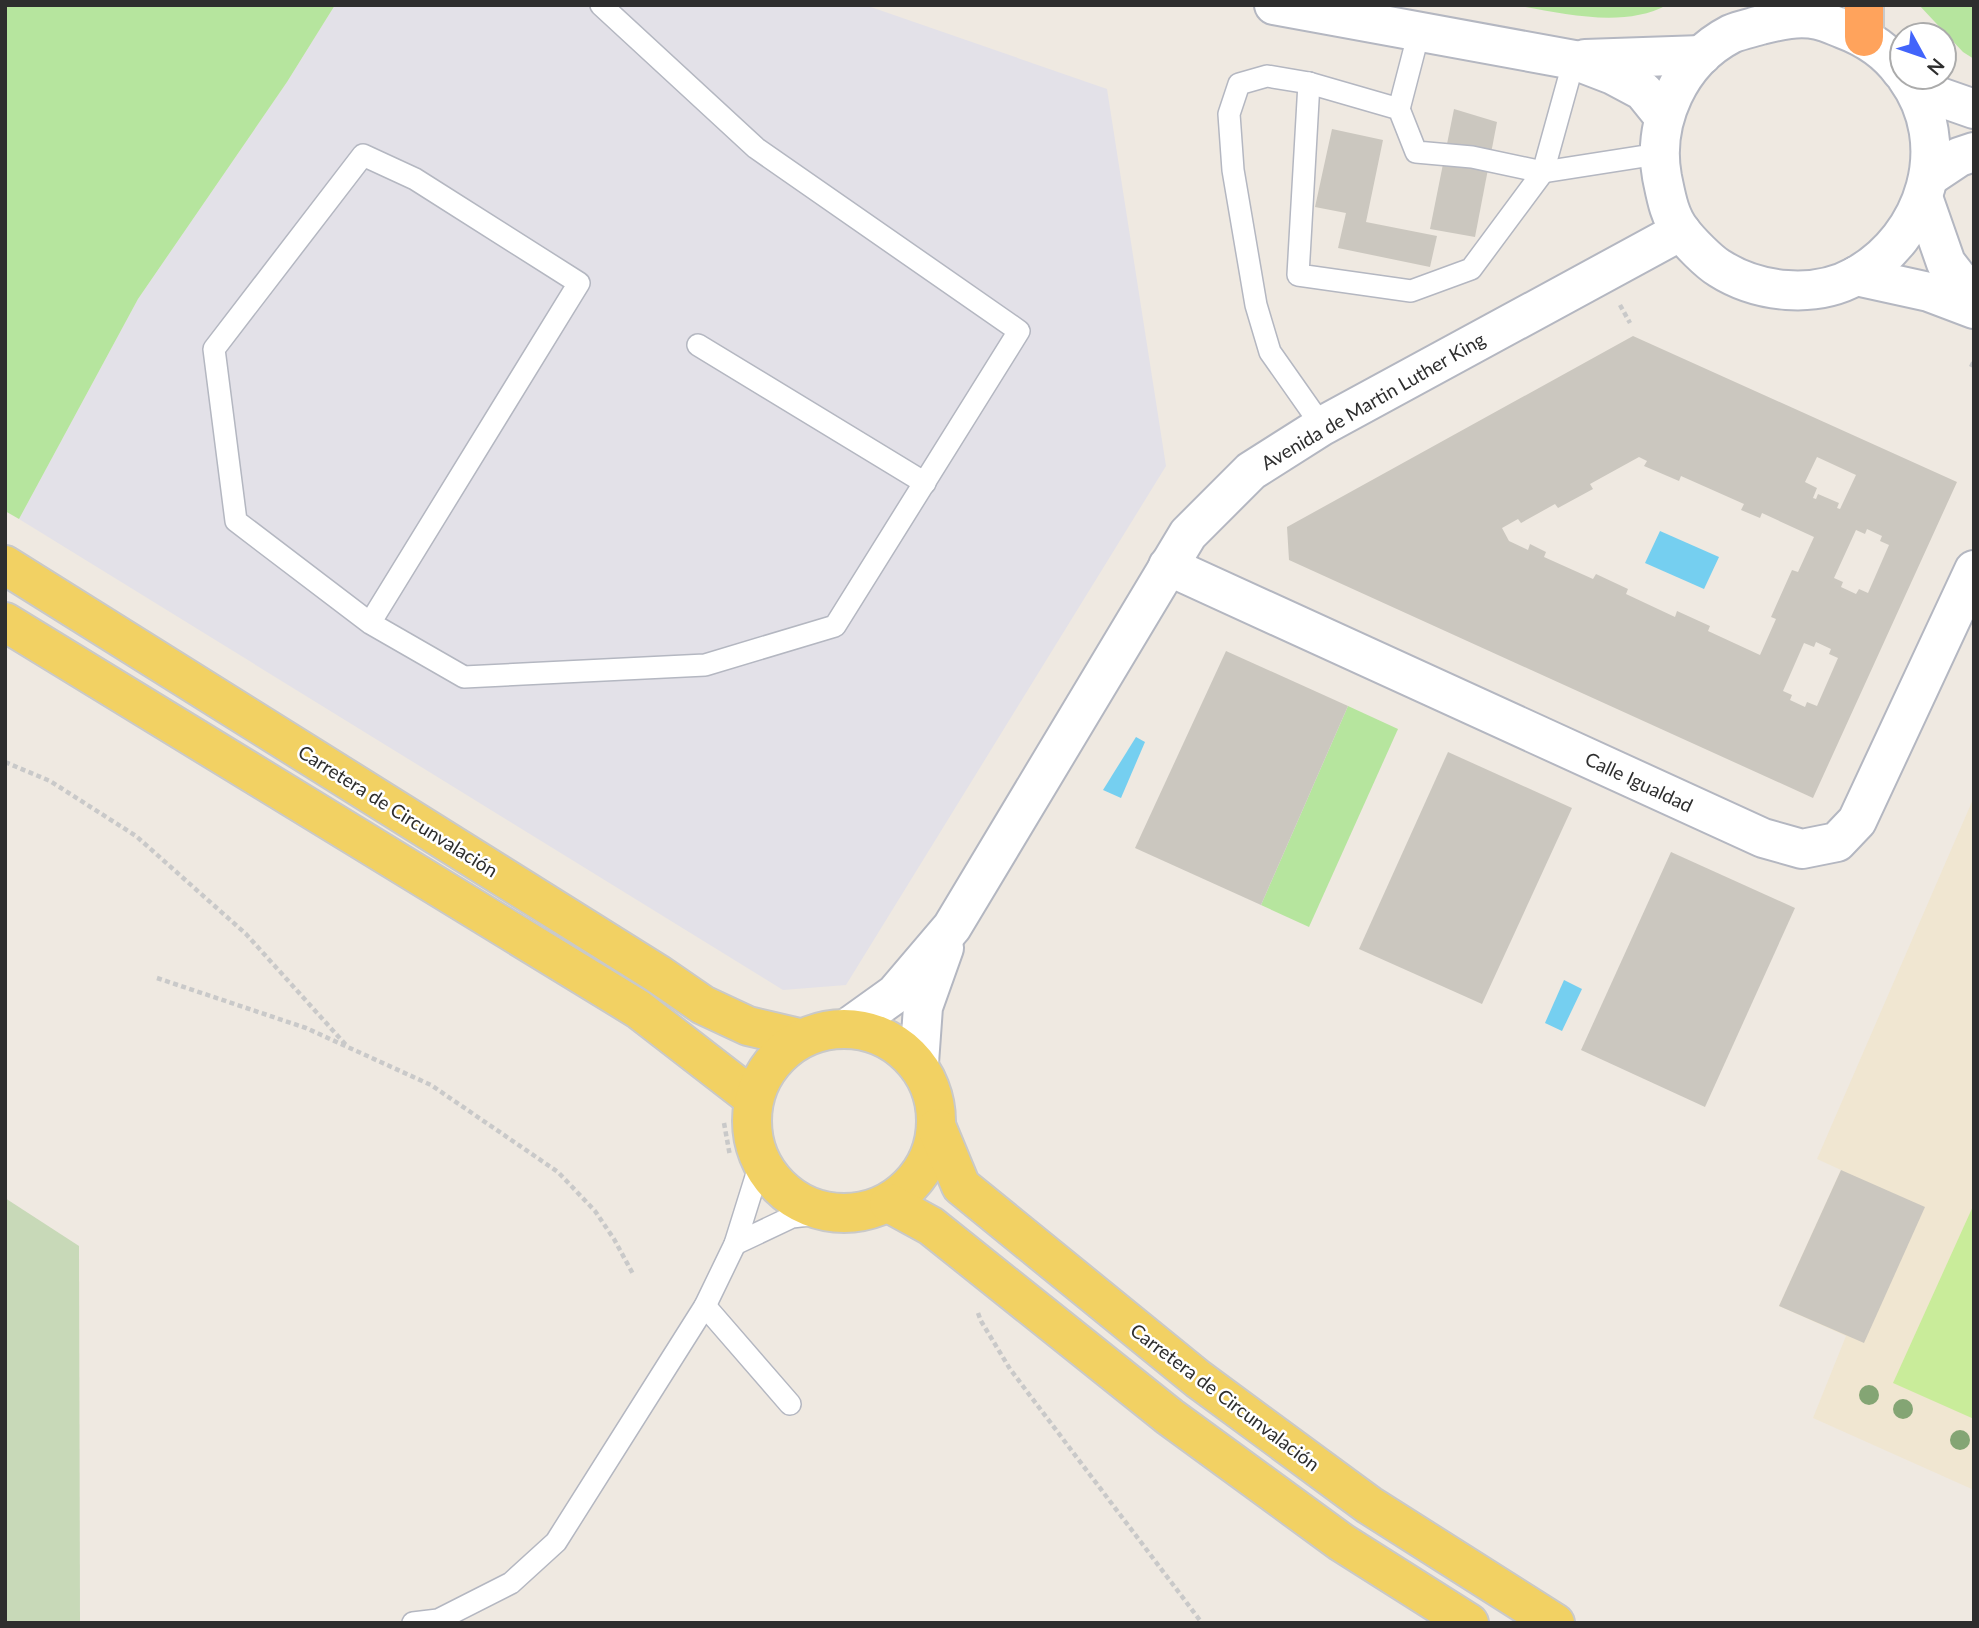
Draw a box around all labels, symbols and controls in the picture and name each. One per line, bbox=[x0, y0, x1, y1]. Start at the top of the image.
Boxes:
north arrow bbox=[1888, 21, 1958, 91]
text: N bbox=[1923, 54, 1950, 80]
street label: Avenida de Martin Luther King bbox=[1257, 327, 1489, 474]
street label: Carretera de Circunvalación bbox=[294, 740, 502, 881]
street label: Calle Igualdad bbox=[1582, 747, 1697, 817]
street label: Carretera de Circunvalación bbox=[1126, 1318, 1324, 1475]

